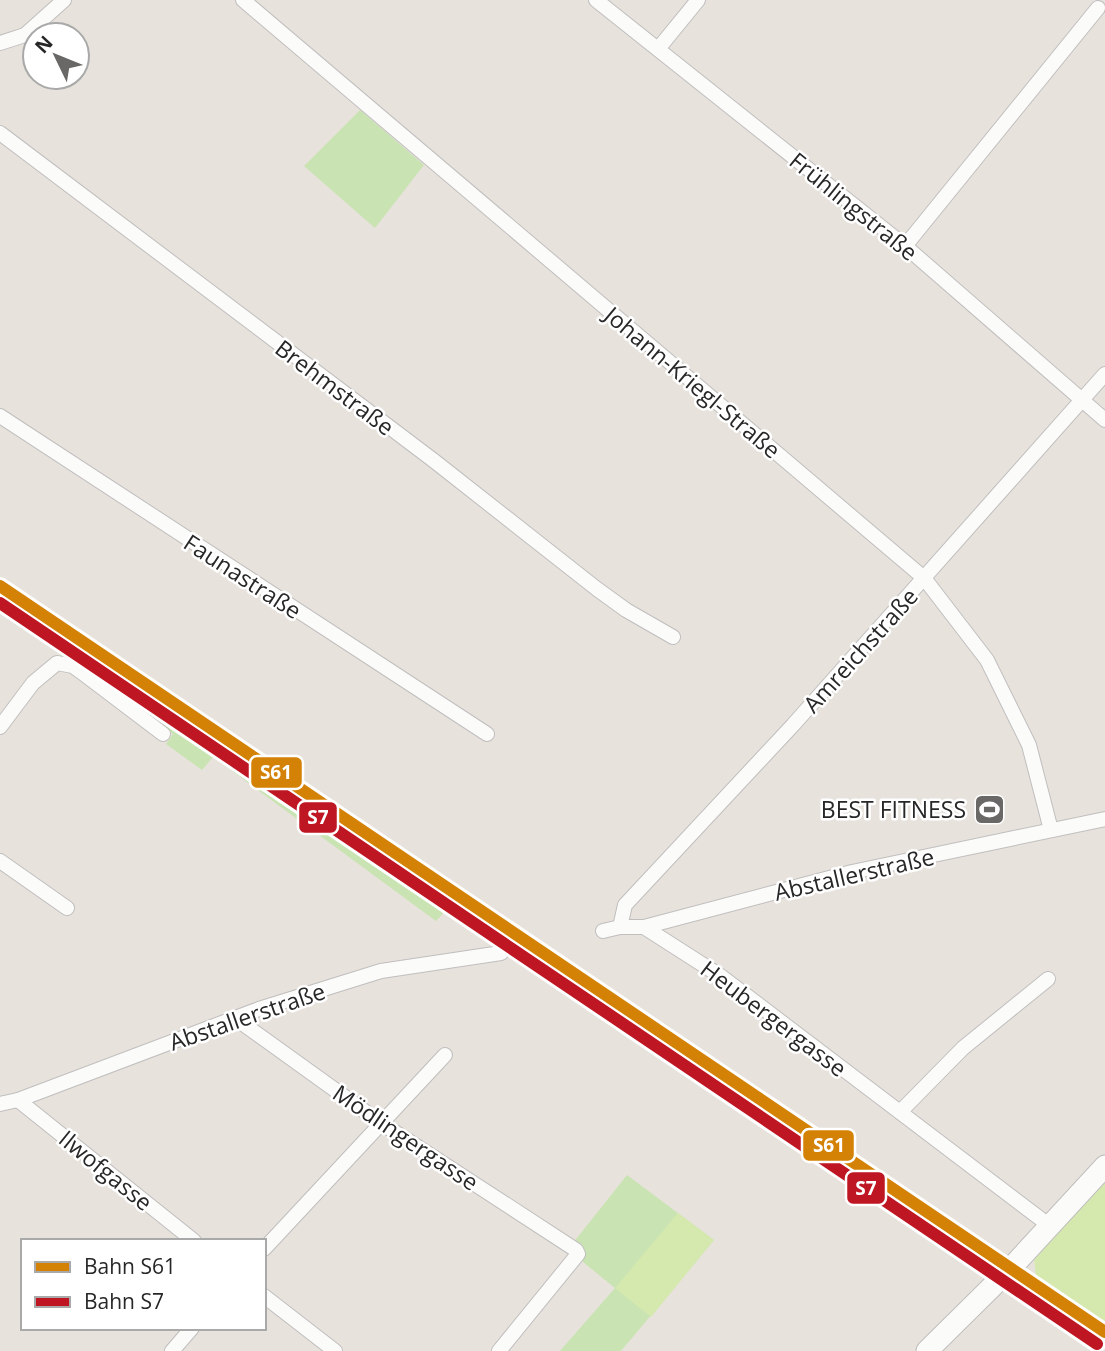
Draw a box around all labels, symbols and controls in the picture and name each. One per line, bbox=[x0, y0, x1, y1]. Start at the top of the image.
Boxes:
north arrow bbox=[21, 21, 91, 91]
text: N bbox=[29, 30, 58, 59]
street label: Frühlingstraße bbox=[783, 144, 925, 268]
street label: Johann-Kriegl-Straße bbox=[597, 298, 788, 465]
street label: Brehmstraße bbox=[269, 332, 401, 442]
street label: Faunastraße bbox=[178, 526, 308, 626]
street label: Amreichstraße bbox=[795, 581, 925, 719]
line badge: S61 bbox=[250, 756, 303, 789]
text: S61 bbox=[260, 759, 292, 785]
sports icon: BEST FITNESS bbox=[972, 792, 1006, 826]
place label: BEST FITNESS bbox=[821, 793, 966, 825]
line badge: S7 bbox=[298, 801, 338, 834]
text: S7 bbox=[307, 804, 329, 830]
street label: Abstallerstraße bbox=[771, 840, 937, 908]
street label: Heubergergasse bbox=[694, 952, 854, 1084]
street label: Abstallerstraße bbox=[165, 974, 329, 1058]
street label: Mödlingergasse bbox=[327, 1076, 485, 1198]
street label: Ilwofgasse bbox=[53, 1122, 159, 1218]
line badge: S61 bbox=[802, 1129, 855, 1162]
text: S61 bbox=[813, 1132, 845, 1158]
line badge: S7 bbox=[846, 1171, 886, 1205]
text: S7 bbox=[855, 1175, 877, 1201]
legend bbox=[21, 1239, 266, 1330]
text: Bahn S61 bbox=[84, 1252, 176, 1280]
text: Bahn S7 bbox=[84, 1287, 164, 1315]

